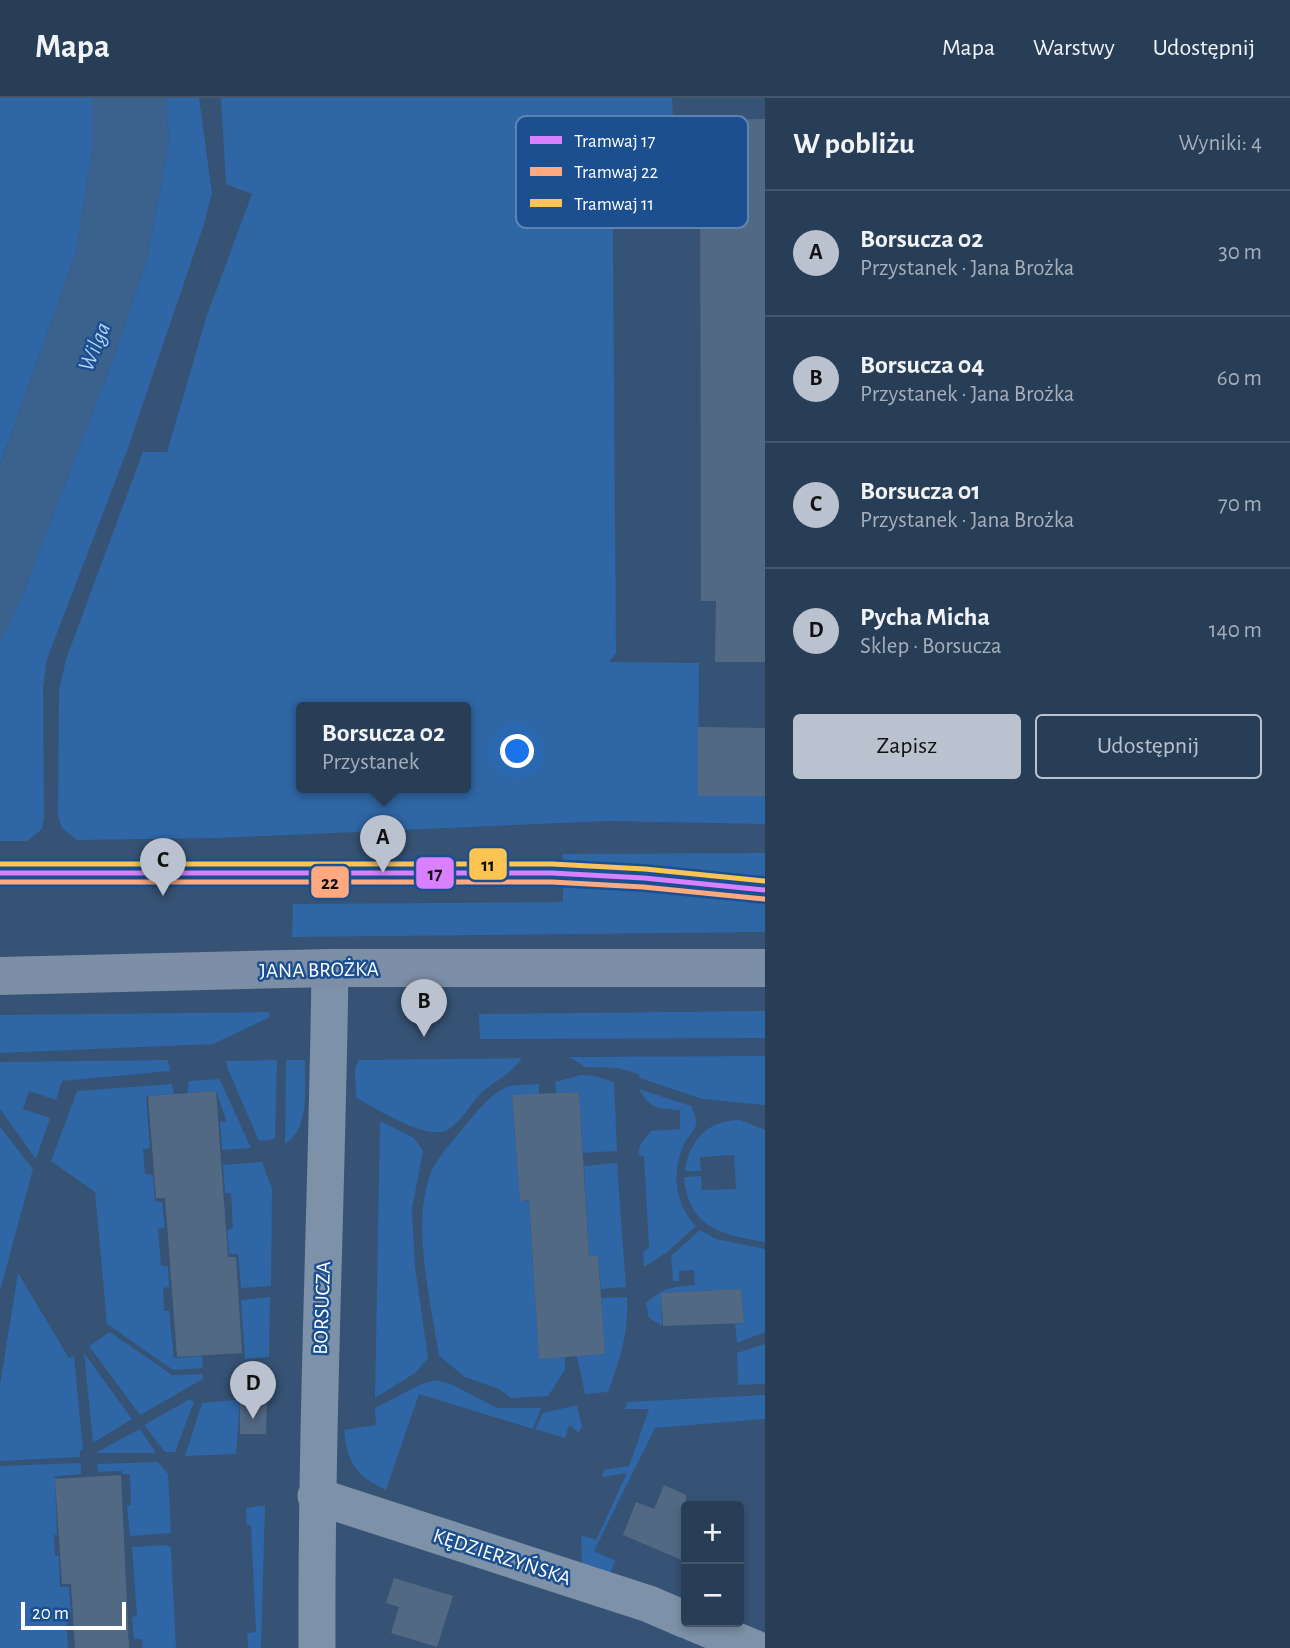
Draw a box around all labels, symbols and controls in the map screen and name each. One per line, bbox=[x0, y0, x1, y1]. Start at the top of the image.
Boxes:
text: Mapa bbox=[35, 31, 110, 64]
text: Mapa bbox=[942, 36, 995, 60]
text: Warstwy bbox=[1033, 36, 1115, 60]
text: Udostępnij bbox=[1153, 36, 1255, 60]
legend bbox=[516, 116, 748, 228]
text: W pobliżu bbox=[793, 129, 915, 159]
text: Tramwaj 17 bbox=[574, 132, 655, 151]
text: Wyniki: 4 bbox=[1179, 132, 1262, 155]
text: Tramwaj 22 bbox=[574, 163, 659, 182]
text: Tramwaj 11 bbox=[574, 195, 654, 214]
text: Borsucza 02 bbox=[860, 226, 983, 252]
text: A bbox=[809, 241, 823, 264]
text: 30 m bbox=[1218, 241, 1262, 264]
text: Przystanek · Jana Brożka bbox=[860, 257, 1074, 280]
water label: Wilga bbox=[75, 319, 115, 375]
text: Borsucza 04 bbox=[860, 352, 984, 378]
text: B bbox=[809, 367, 823, 390]
text: 60 m bbox=[1217, 367, 1262, 390]
text: Przystanek · Jana Brożka bbox=[860, 383, 1074, 406]
text: Borsucza 01 bbox=[860, 478, 981, 504]
text: C bbox=[810, 493, 822, 516]
text: 70 m bbox=[1218, 493, 1262, 516]
text: Przystanek · Jana Brożka bbox=[860, 509, 1074, 532]
text: Pycha Micha bbox=[860, 604, 990, 630]
text: D bbox=[808, 619, 824, 642]
text: 140 m bbox=[1209, 619, 1262, 642]
text: Sklep · Borsucza bbox=[860, 635, 1002, 658]
popup bbox=[296, 702, 471, 793]
button: Zapisz bbox=[793, 714, 1021, 779]
button: Udostępnij bbox=[1035, 714, 1262, 779]
text: Borsucza 02 bbox=[322, 720, 445, 746]
your location bbox=[500, 734, 534, 768]
text: Przystanek bbox=[322, 751, 419, 774]
pin: A bbox=[360, 815, 406, 873]
pin: C bbox=[140, 838, 186, 896]
line badge: 11 bbox=[468, 847, 508, 881]
line badge: 17 bbox=[415, 856, 455, 890]
text: 11 bbox=[481, 856, 495, 875]
line badge: 22 bbox=[310, 865, 350, 899]
text: 17 bbox=[427, 865, 443, 884]
text: 22 bbox=[321, 874, 339, 893]
street label: JANA BROŻKA bbox=[259, 957, 379, 982]
pin: B bbox=[401, 979, 447, 1037]
street label: BORSUCZA bbox=[310, 1261, 334, 1355]
pin: D bbox=[230, 1361, 276, 1419]
map controls bbox=[681, 1501, 744, 1627]
button: + bbox=[681, 1501, 744, 1564]
street label: KĘDZIERZYŃSKA bbox=[430, 1523, 574, 1589]
button: − bbox=[681, 1564, 744, 1627]
scale bar bbox=[21, 1599, 126, 1631]
text: 20 m bbox=[32, 1604, 69, 1623]

